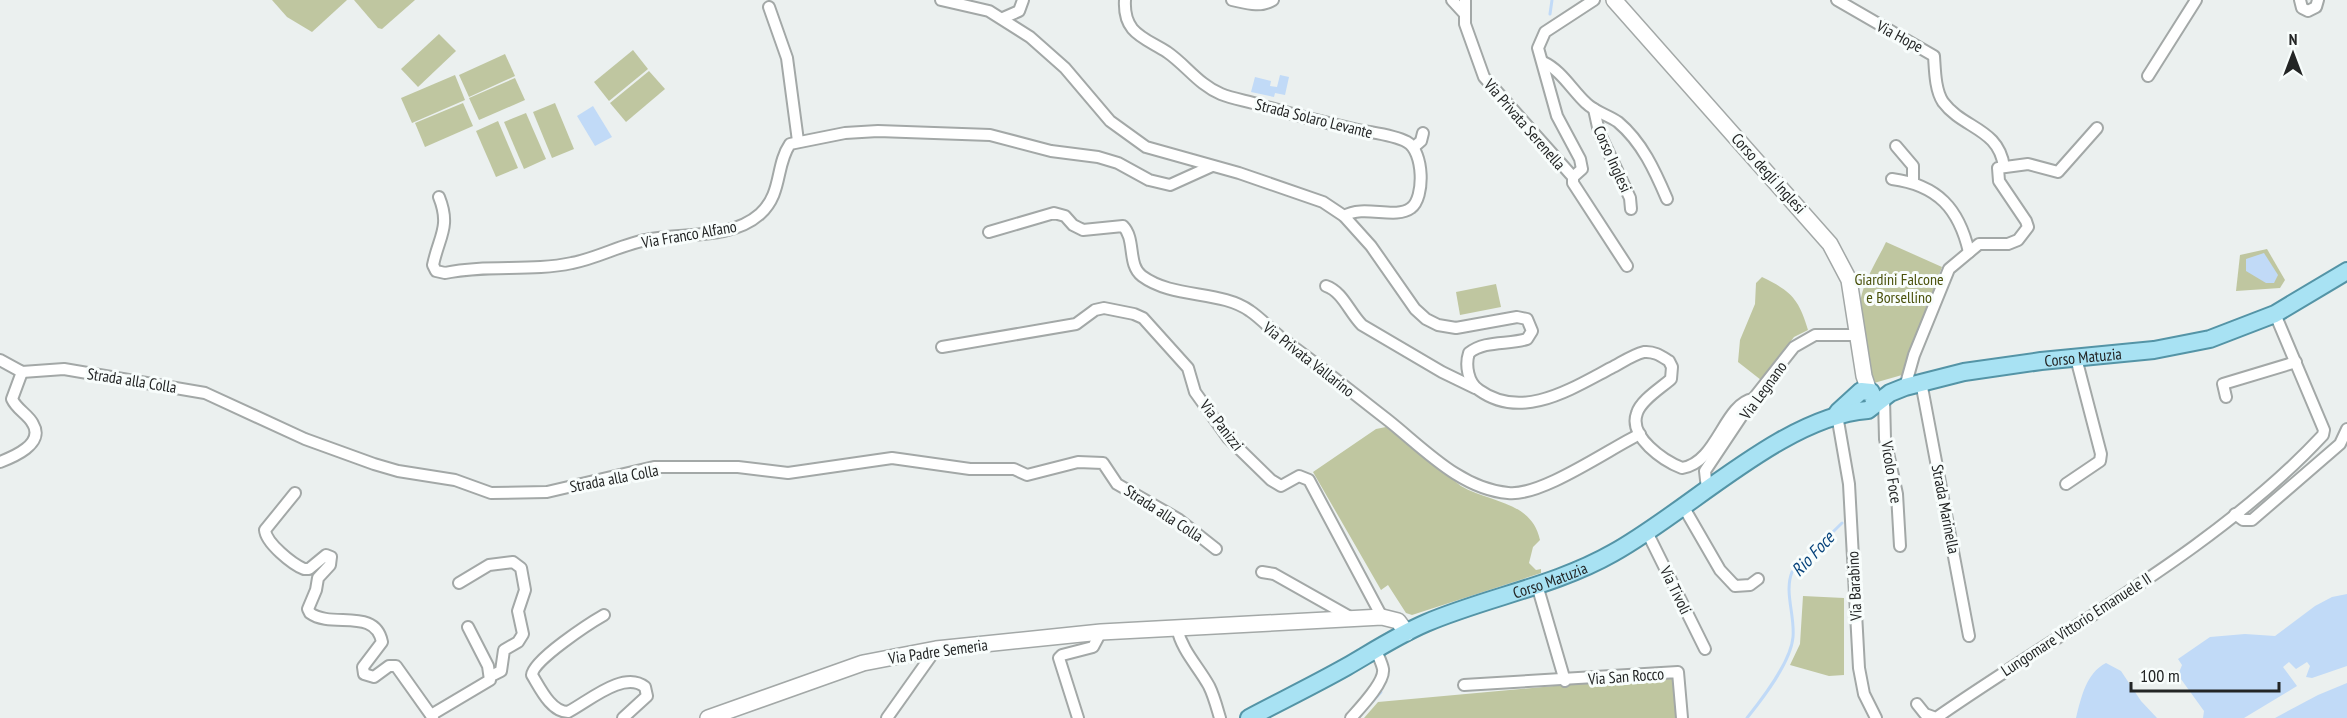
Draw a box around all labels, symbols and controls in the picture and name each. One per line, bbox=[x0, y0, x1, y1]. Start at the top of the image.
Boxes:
street label: Via Hope bbox=[1872, 15, 1927, 57]
north arrow bbox=[2263, 24, 2323, 84]
text: N bbox=[2289, 29, 2297, 49]
street label: Via Privata Serenella bbox=[1479, 74, 1570, 174]
street label: Strada Solaro Levante bbox=[1253, 94, 1375, 142]
street label: Corso Inglesi bbox=[1589, 123, 1637, 195]
street label: Corso degli Inglesi bbox=[1728, 129, 1810, 217]
street label: Via Franco Alfano bbox=[639, 216, 738, 252]
park label: Giardini Falcone e Borsellino bbox=[1854, 269, 1944, 307]
street label: Via Privata Vallarino bbox=[1259, 316, 1359, 401]
street label: Corso Matuzia bbox=[2043, 343, 2123, 371]
street label: Via Legnano bbox=[1735, 357, 1791, 424]
street label: Strada alla Colla bbox=[86, 363, 178, 397]
street label: Via Panizzi bbox=[1195, 395, 1248, 455]
street label: Vicolo Foce bbox=[1877, 438, 1907, 505]
street label: Strada alla Colla bbox=[568, 460, 660, 496]
street label: Strada Marinella bbox=[1928, 463, 1964, 555]
street label: Strada alla Colla bbox=[1121, 480, 1207, 546]
water label: Rio Foce bbox=[1786, 525, 1840, 581]
street label: Via Barabino bbox=[1842, 551, 1866, 622]
street label: Corso Matuzia bbox=[1510, 557, 1590, 603]
street label: Via Tivoli bbox=[1655, 562, 1696, 617]
street label: Lungomare Vittorio Emanuele II bbox=[1997, 568, 2155, 680]
street label: Via Padre Semeria bbox=[886, 634, 989, 668]
scale bar bbox=[2131, 655, 2280, 693]
street label: Via San Rocco bbox=[1586, 663, 1665, 689]
text: 100 m bbox=[2140, 664, 2180, 687]

